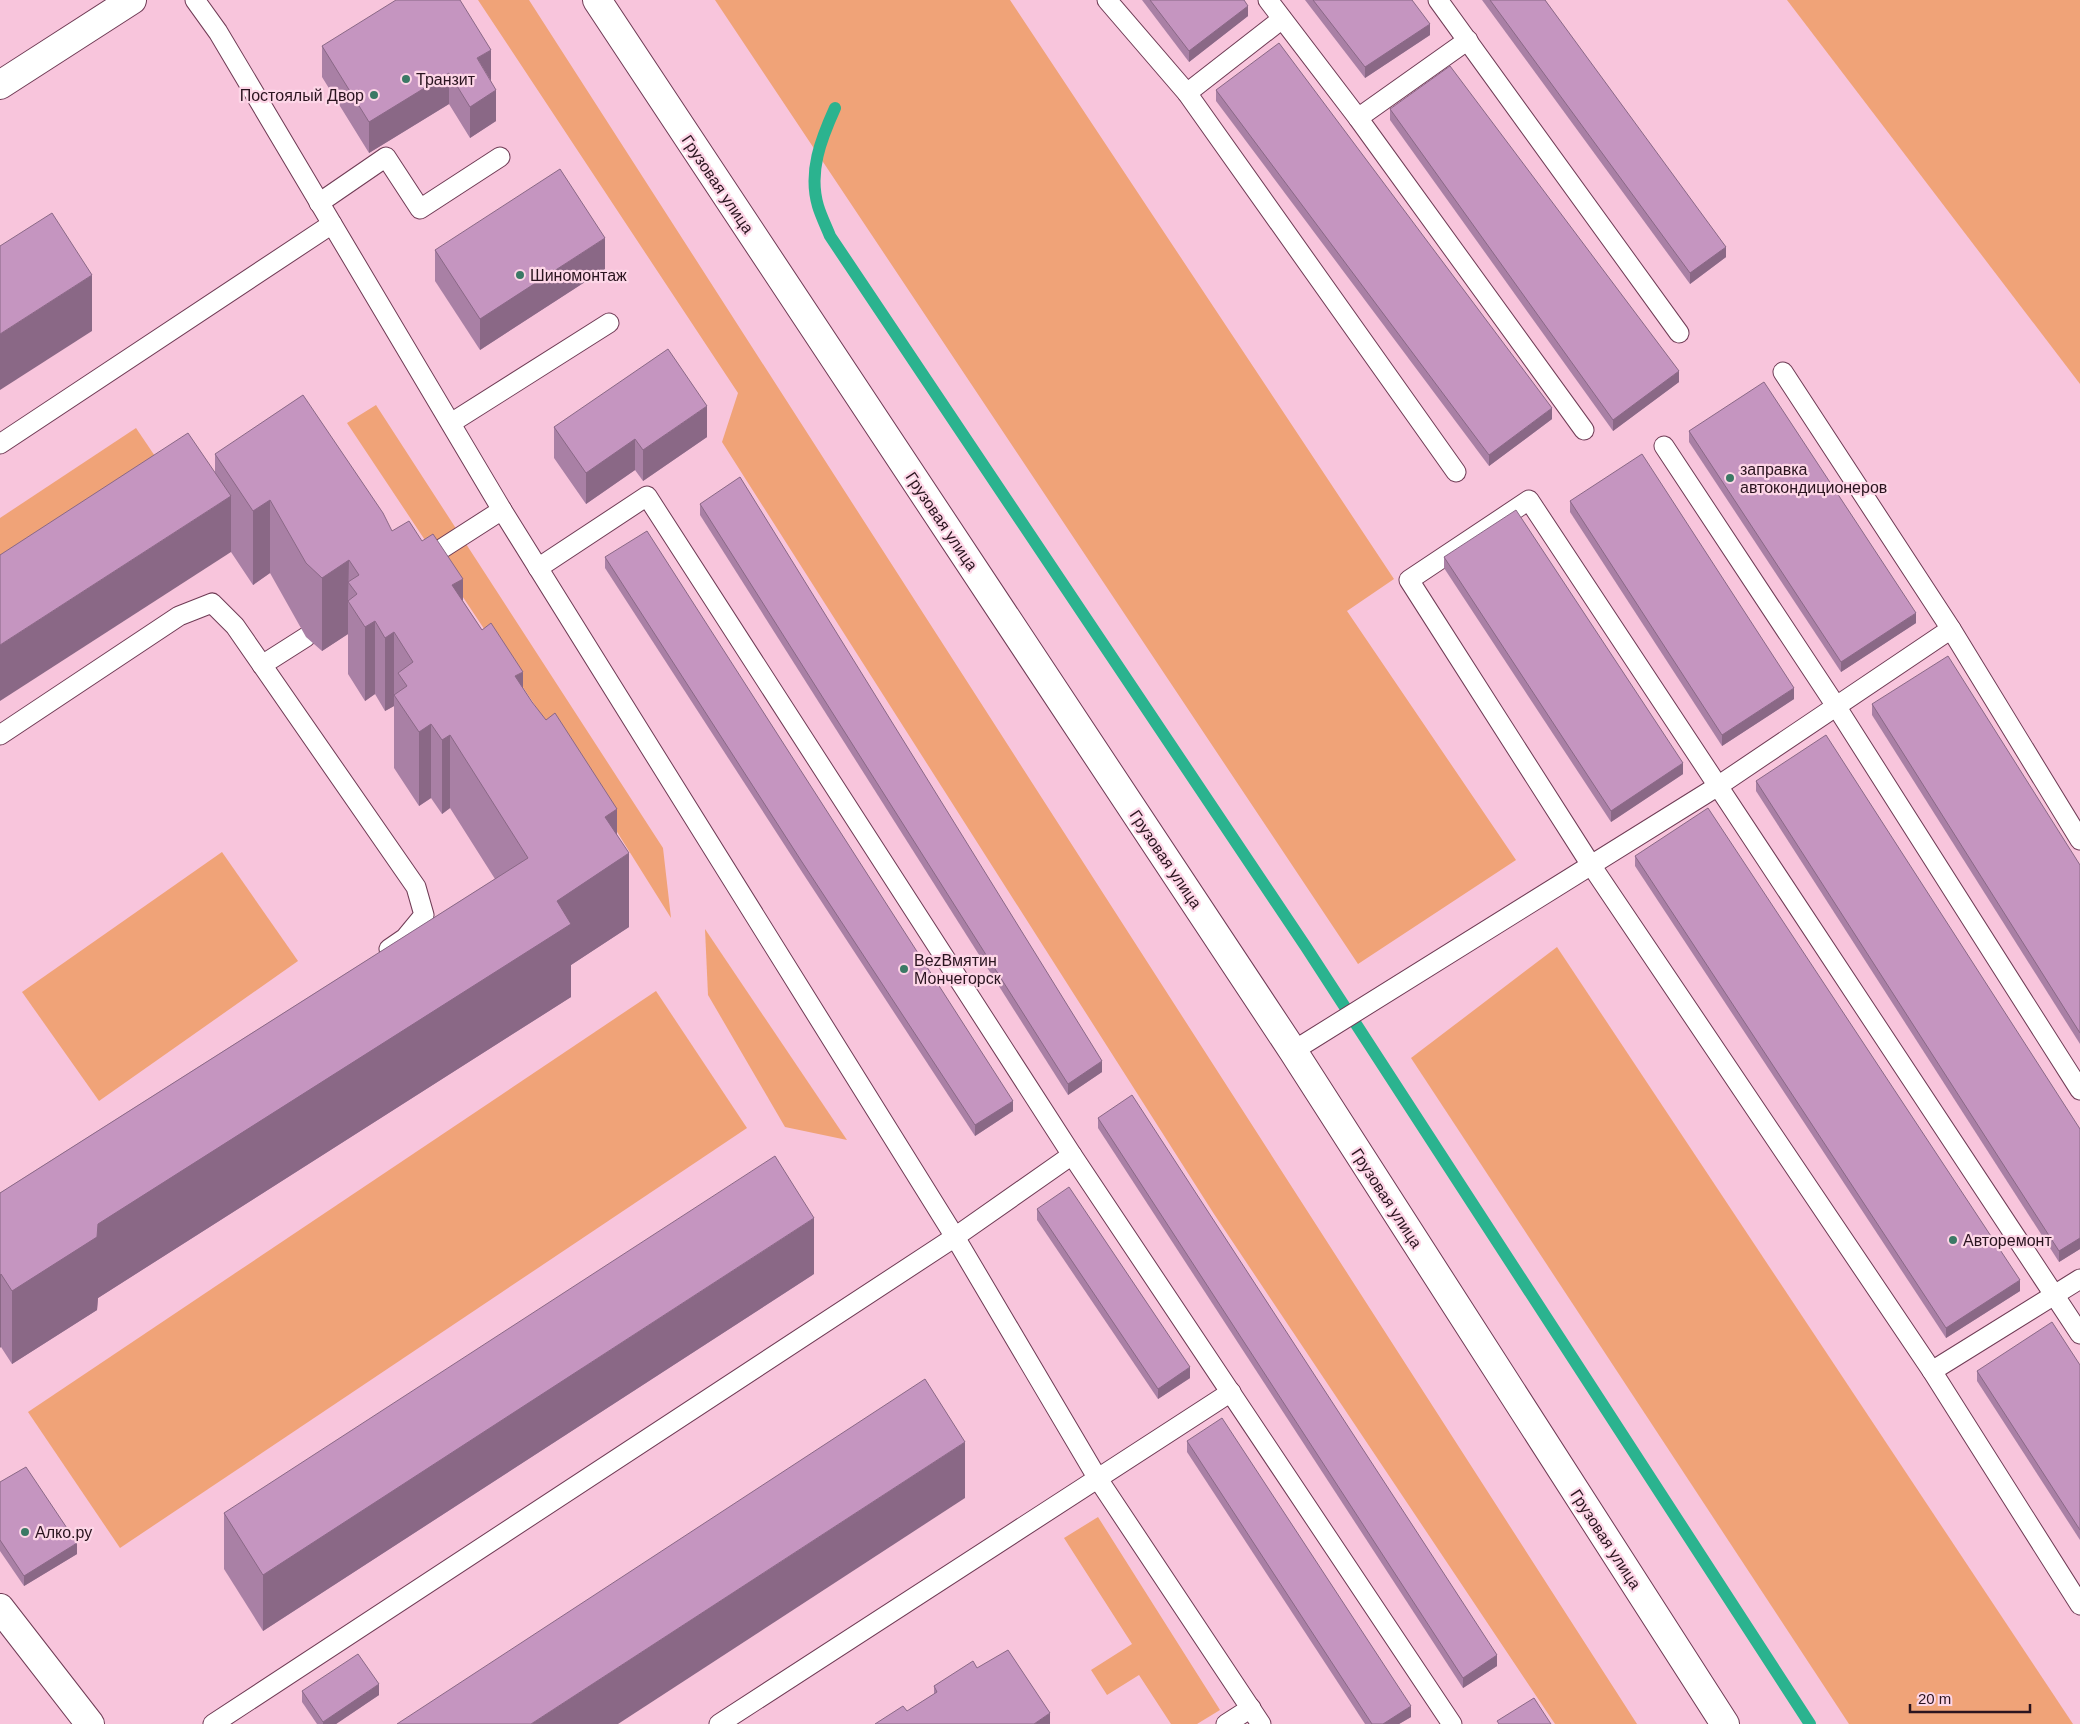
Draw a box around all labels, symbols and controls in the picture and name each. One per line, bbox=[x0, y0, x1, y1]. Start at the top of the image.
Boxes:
place label: Транзит bbox=[416, 71, 476, 88]
marker: Транзит bbox=[400, 73, 412, 85]
place label: Постоялый Двор bbox=[240, 87, 364, 104]
marker: Постоялый Двор bbox=[368, 89, 380, 101]
street label: Грузовая улица bbox=[678, 132, 757, 237]
place label: Шиномонтаж bbox=[530, 267, 627, 284]
marker: Шиномонтаж bbox=[514, 269, 526, 281]
place label: заправка автокондиционеров bbox=[1740, 461, 1887, 496]
street label: Грузовая улица bbox=[902, 469, 981, 574]
marker: заправка автокондиционеров bbox=[1724, 472, 1736, 484]
street label: Грузовая улица bbox=[1126, 807, 1205, 912]
place label: BezВмятин Мончегорск bbox=[914, 952, 1002, 987]
marker: BezВмятин Мончегорск bbox=[898, 963, 910, 975]
street label: Грузовая улица bbox=[1348, 1145, 1425, 1251]
place label: Авторемонт bbox=[1963, 1232, 2052, 1249]
marker: Авторемонт bbox=[1947, 1234, 1959, 1246]
street label: Грузовая улица bbox=[1567, 1486, 1644, 1592]
place label: Алко.ру bbox=[35, 1524, 92, 1541]
marker: Алко.ру bbox=[19, 1526, 31, 1538]
scale bar bbox=[1910, 1682, 2030, 1714]
text: 20 m bbox=[1918, 1690, 1951, 1707]

